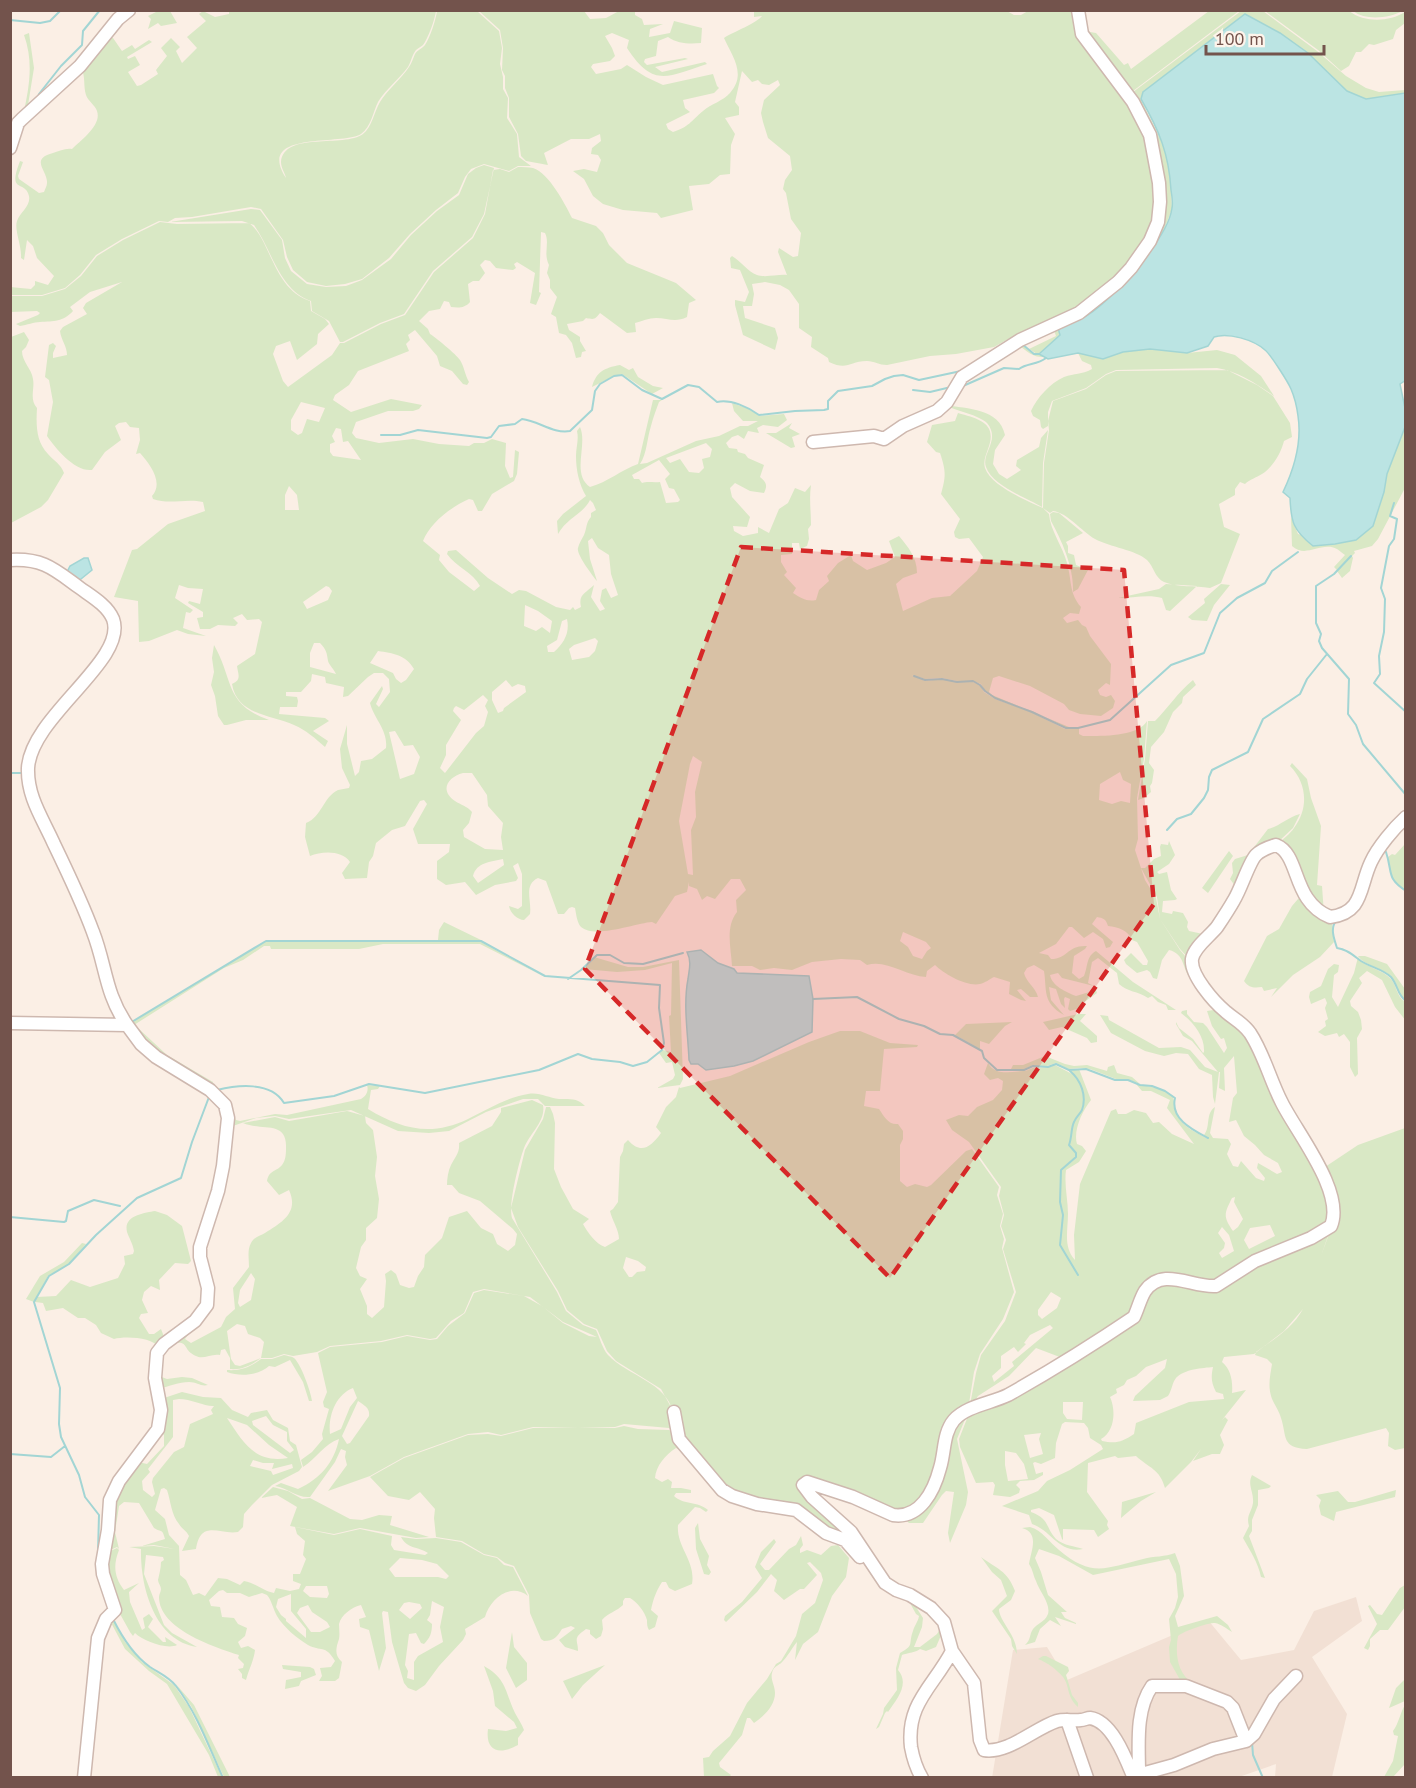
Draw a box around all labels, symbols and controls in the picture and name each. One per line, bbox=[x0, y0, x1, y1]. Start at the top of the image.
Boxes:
scale bar bbox=[1206, 18, 1324, 56]
text: 100 m bbox=[1215, 27, 1264, 50]

